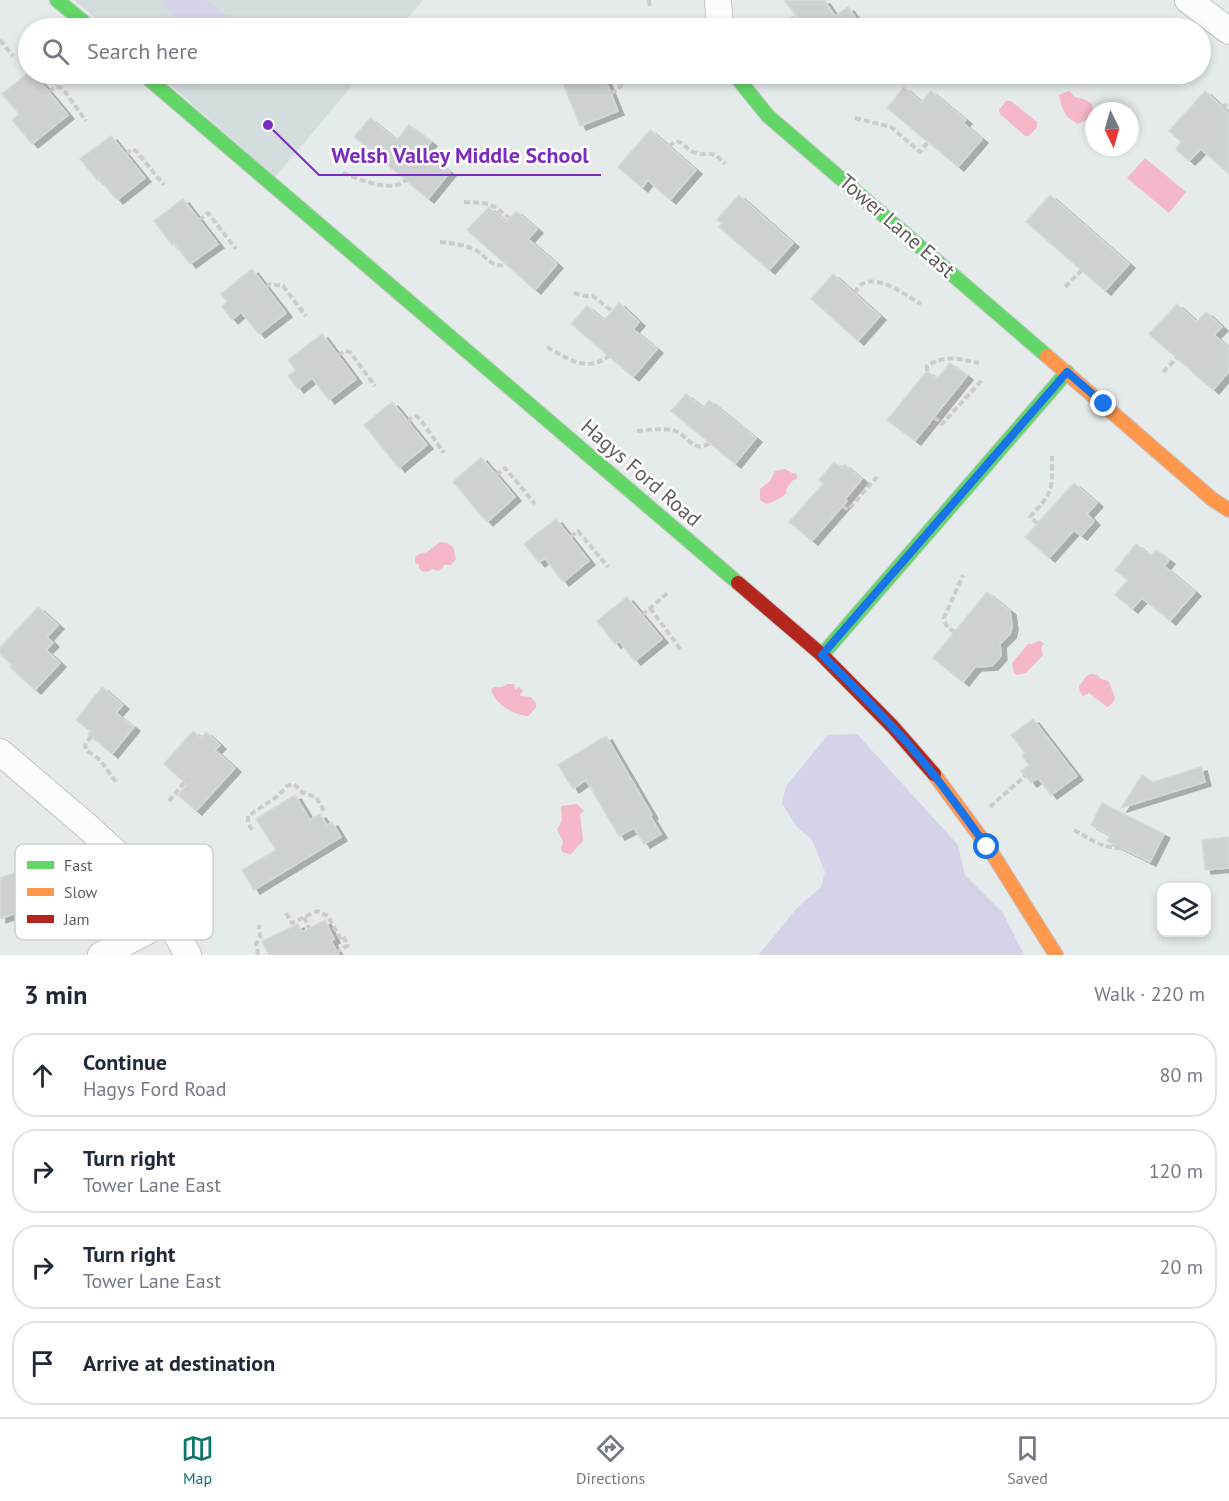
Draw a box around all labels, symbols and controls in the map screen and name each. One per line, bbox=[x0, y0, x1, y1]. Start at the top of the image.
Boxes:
search box bbox=[18, 18, 1211, 84]
icon: search bbox=[39, 35, 72, 68]
text: Search here bbox=[87, 37, 198, 65]
north arrow bbox=[1085, 102, 1139, 156]
callout: Welsh Valley Middle School bbox=[319, 135, 601, 175]
text: Welsh Valley Middle School bbox=[331, 141, 589, 169]
street label: Tower Lane East bbox=[834, 168, 961, 283]
route end bbox=[1090, 390, 1116, 416]
street label: Hagys Ford Road bbox=[576, 413, 707, 532]
route start bbox=[973, 833, 999, 859]
legend bbox=[15, 844, 213, 940]
text: Fast bbox=[64, 855, 93, 875]
text: Slow bbox=[64, 882, 98, 902]
map controls bbox=[1157, 883, 1211, 937]
button: layers bbox=[1157, 883, 1211, 937]
text: Jam bbox=[63, 909, 90, 929]
text: 3 min bbox=[24, 978, 87, 1011]
text: Walk · 220 m bbox=[1094, 981, 1205, 1007]
text: Continue bbox=[83, 1048, 167, 1076]
icon: ahead bbox=[26, 1059, 59, 1092]
text: 80 m bbox=[1160, 1062, 1203, 1088]
text: Hagys Ford Road bbox=[83, 1076, 226, 1102]
text: Turn right bbox=[83, 1144, 175, 1172]
icon: right bbox=[26, 1155, 59, 1188]
text: 120 m bbox=[1149, 1158, 1203, 1184]
text: Tower Lane East bbox=[83, 1172, 221, 1198]
text: Turn right bbox=[83, 1240, 175, 1268]
icon: right bbox=[26, 1251, 59, 1284]
text: 20 m bbox=[1160, 1254, 1203, 1280]
text: Tower Lane East bbox=[83, 1268, 221, 1294]
icon: arrive bbox=[26, 1347, 59, 1380]
text: Arrive at destination bbox=[83, 1349, 275, 1377]
tab: Map bbox=[181, 1432, 214, 1488]
tab: Directions bbox=[576, 1432, 645, 1488]
tab: Saved bbox=[1007, 1432, 1048, 1488]

